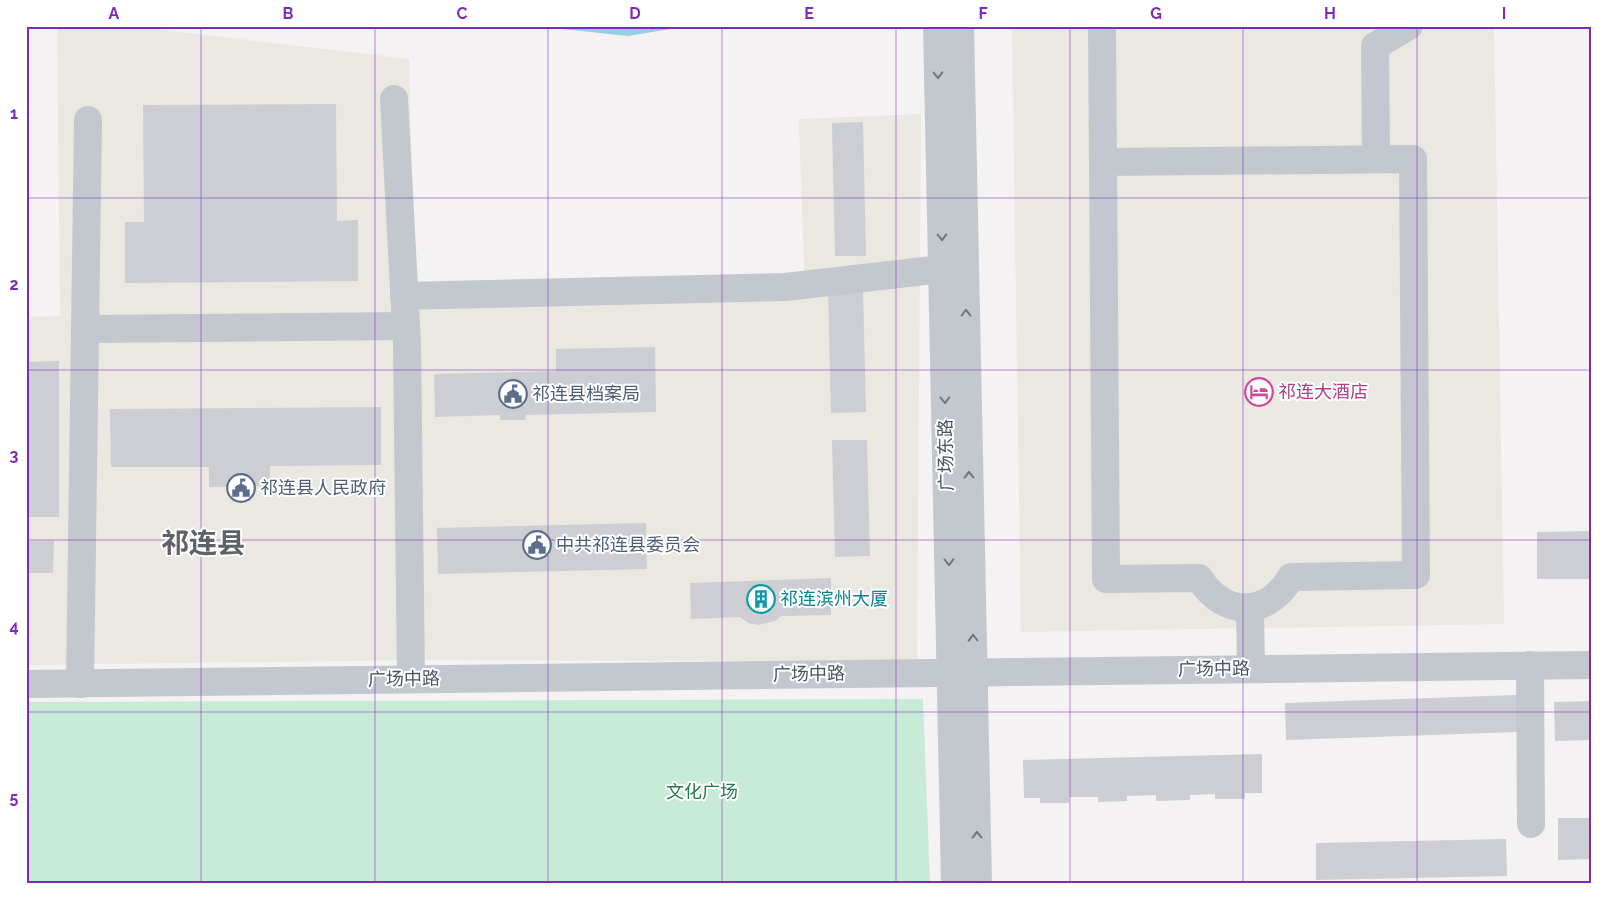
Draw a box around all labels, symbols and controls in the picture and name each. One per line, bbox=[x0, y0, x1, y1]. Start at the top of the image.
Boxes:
text: A bbox=[109, 4, 120, 23]
text: B bbox=[283, 4, 294, 23]
text: C bbox=[457, 4, 468, 23]
text: D bbox=[629, 4, 641, 23]
text: E bbox=[804, 4, 814, 23]
text: F bbox=[978, 4, 988, 23]
text: G bbox=[1150, 4, 1162, 23]
text: H bbox=[1324, 4, 1336, 23]
text: I bbox=[1502, 4, 1506, 23]
one-way arrow bbox=[933, 71, 944, 79]
text: 1 bbox=[10, 104, 18, 123]
one-way arrow bbox=[937, 234, 947, 242]
text: 2 bbox=[9, 275, 19, 294]
one-way arrow bbox=[961, 308, 971, 316]
hotel icon: 祁连大酒店 bbox=[1244, 377, 1274, 407]
public building icon: 祁连县档案局 bbox=[498, 379, 528, 409]
place label: 祁连大酒店 bbox=[1278, 381, 1368, 402]
place label: 祁连县档案局 bbox=[532, 383, 640, 404]
one-way arrow bbox=[940, 396, 950, 404]
street label: 广场东路 bbox=[934, 419, 957, 491]
text: 3 bbox=[10, 446, 19, 465]
one-way arrow bbox=[964, 471, 975, 479]
public building icon: 祁连县人民政府 bbox=[226, 473, 256, 503]
place label: 祁连县人民政府 bbox=[260, 477, 386, 498]
district label: 祁连县 bbox=[161, 527, 245, 560]
public building icon: 中共祁连县委员会 bbox=[522, 530, 552, 560]
place label: 中共祁连县委员会 bbox=[556, 534, 700, 555]
one-way arrow bbox=[943, 559, 954, 567]
building icon: 祁连滨州大厦 bbox=[746, 584, 776, 614]
place label: 祁连滨州大厦 bbox=[780, 588, 888, 609]
text: 4 bbox=[9, 617, 19, 636]
one-way arrow bbox=[968, 633, 978, 641]
street label: 广场中路 bbox=[1178, 657, 1250, 680]
street label: 广场中路 bbox=[773, 662, 845, 685]
street label: 广场中路 bbox=[368, 667, 440, 690]
park label: 文化广场 bbox=[666, 781, 738, 802]
text: 5 bbox=[10, 788, 19, 807]
one-way arrow bbox=[972, 831, 982, 838]

